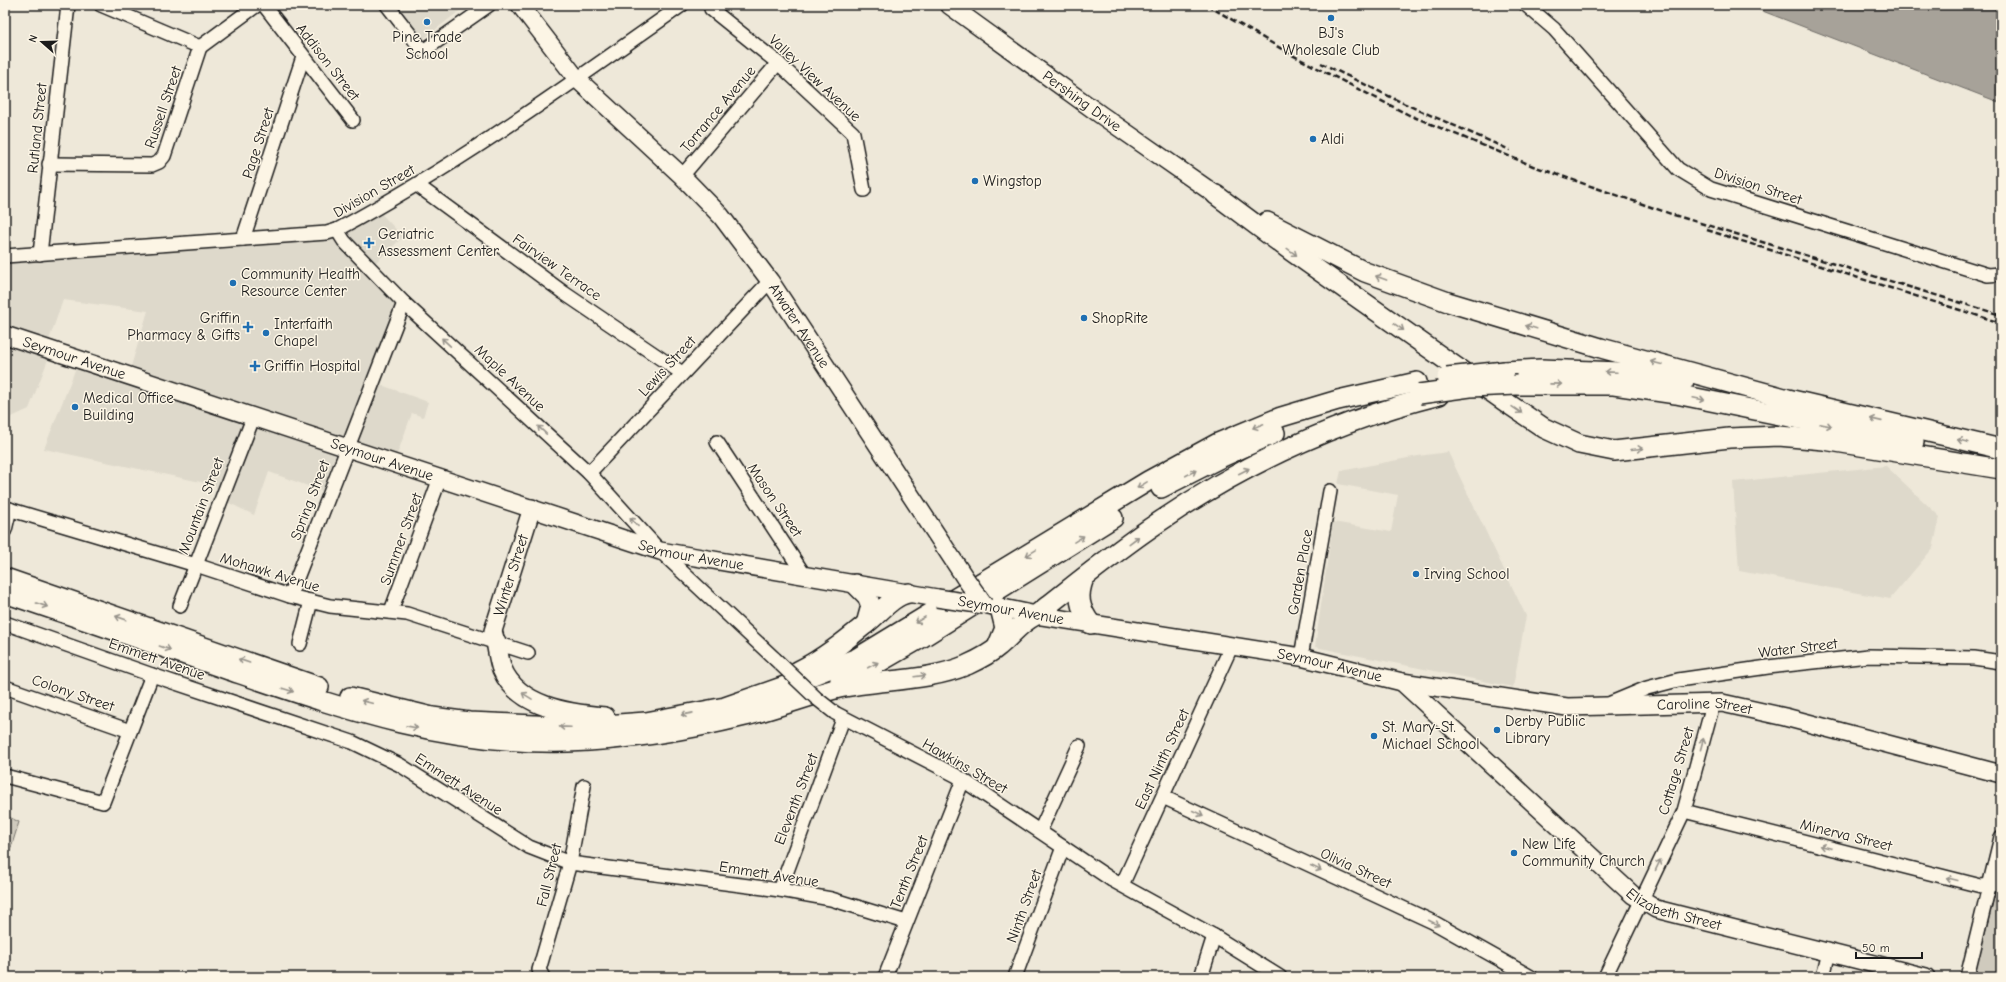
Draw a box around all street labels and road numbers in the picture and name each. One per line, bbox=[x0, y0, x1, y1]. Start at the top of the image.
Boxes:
street label: Addison Street bbox=[292, 20, 364, 105]
street label: Valley View Avenue bbox=[765, 31, 865, 126]
street label: Torrance Avenue bbox=[677, 62, 760, 156]
street label: Russell Street bbox=[141, 63, 186, 150]
street label: Pershing Drive bbox=[1039, 67, 1125, 136]
street label: Rutland Street bbox=[23, 81, 51, 174]
street label: Page Street bbox=[238, 105, 278, 181]
street label: Division Street bbox=[330, 160, 418, 222]
street label: Division Street bbox=[1712, 163, 1805, 209]
street label: Fairview Terrace bbox=[509, 230, 605, 305]
street label: Atwater Avenue bbox=[765, 280, 834, 372]
street label: Lewis Street bbox=[635, 332, 700, 400]
street label: Seymour Avenue bbox=[21, 333, 129, 383]
street label: Maple Avenue bbox=[471, 341, 549, 416]
street label: Seymour Avenue bbox=[328, 434, 436, 485]
street label: Mountain Street bbox=[174, 454, 228, 557]
street label: Spring Street bbox=[286, 457, 334, 543]
street label: Mason Street bbox=[744, 460, 807, 541]
street label: Summer Street bbox=[376, 490, 426, 588]
street label: Garden Place bbox=[1284, 527, 1316, 616]
street label: Winter Street bbox=[489, 531, 532, 618]
street label: Seymour Avenue bbox=[636, 535, 746, 574]
street label: Mohawk Avenue bbox=[218, 548, 322, 596]
street label: Seymour Avenue bbox=[957, 592, 1066, 628]
street label: Emmett Avenue bbox=[106, 634, 208, 684]
street label: Water Street bbox=[1757, 634, 1839, 662]
street label: Seymour Avenue bbox=[1276, 644, 1384, 686]
street label: Colony Street bbox=[29, 671, 117, 716]
street label: Caroline Street bbox=[1657, 694, 1754, 719]
street label: East Ninth Street bbox=[1131, 705, 1193, 812]
street label: Cottage Street bbox=[1654, 724, 1698, 817]
street label: Hawkins Street bbox=[919, 734, 1011, 798]
street label: Emmett Avenue bbox=[412, 749, 507, 819]
street label: Eleventh Street bbox=[770, 750, 822, 847]
street label: Minerva Street bbox=[1798, 815, 1894, 855]
street label: Tenth Street bbox=[886, 832, 932, 911]
street label: Fall Street bbox=[532, 841, 566, 909]
street label: Olivia Street bbox=[1318, 844, 1395, 893]
street label: Emmett Avenue bbox=[718, 857, 821, 891]
street label: Ninth Street bbox=[1002, 866, 1046, 945]
street label: Elizabeth Street bbox=[1622, 884, 1724, 934]

